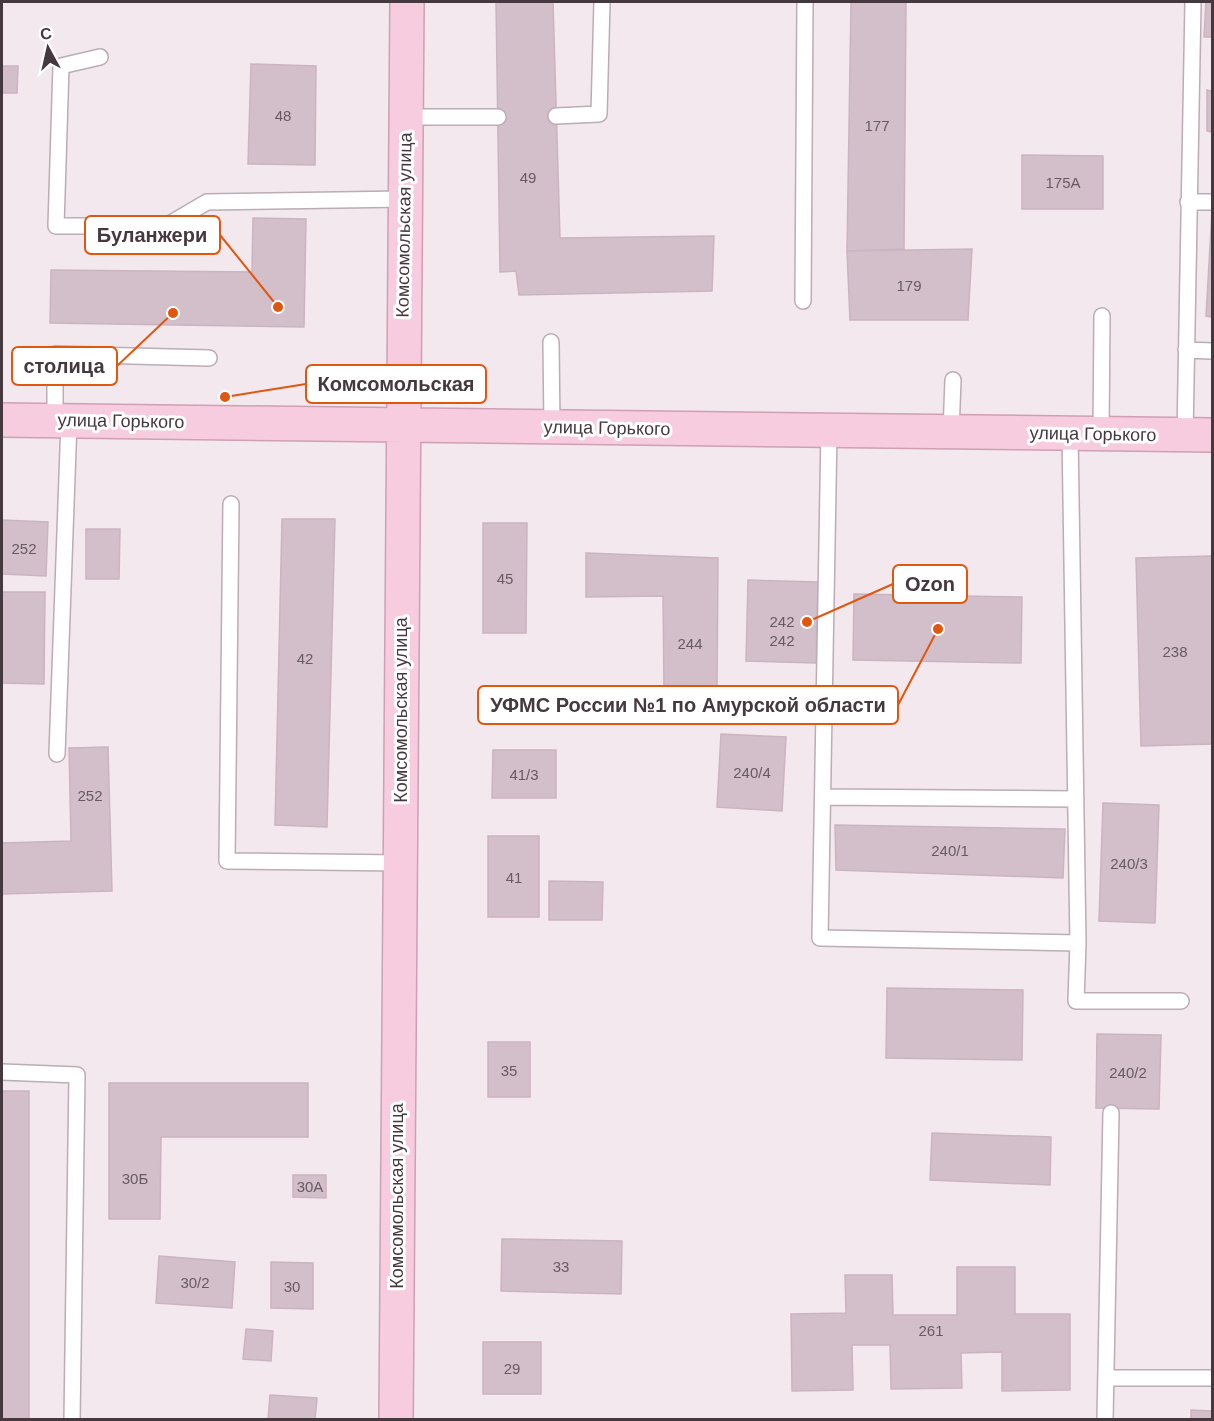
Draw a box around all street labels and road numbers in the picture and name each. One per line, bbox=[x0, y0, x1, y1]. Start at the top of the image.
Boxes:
street label: Комсомольская улица bbox=[392, 131, 416, 318]
street label: улица Горького bbox=[57, 410, 185, 432]
street label: улица Горького bbox=[543, 417, 671, 439]
street label: улица Горького bbox=[1029, 423, 1157, 445]
street label: Комсомольская улица bbox=[391, 616, 411, 803]
street label: Комсомольская улица bbox=[387, 1102, 407, 1289]

